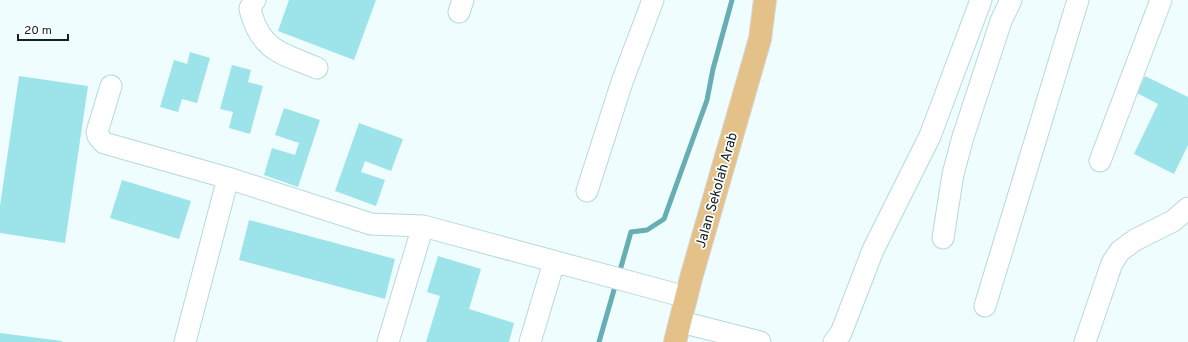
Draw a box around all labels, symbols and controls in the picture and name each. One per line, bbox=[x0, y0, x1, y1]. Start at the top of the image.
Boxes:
scale bar bbox=[18, 16, 68, 42]
text: 20 m bbox=[24, 23, 52, 39]
street label: Jalan Sekolah Arab bbox=[693, 131, 742, 250]

